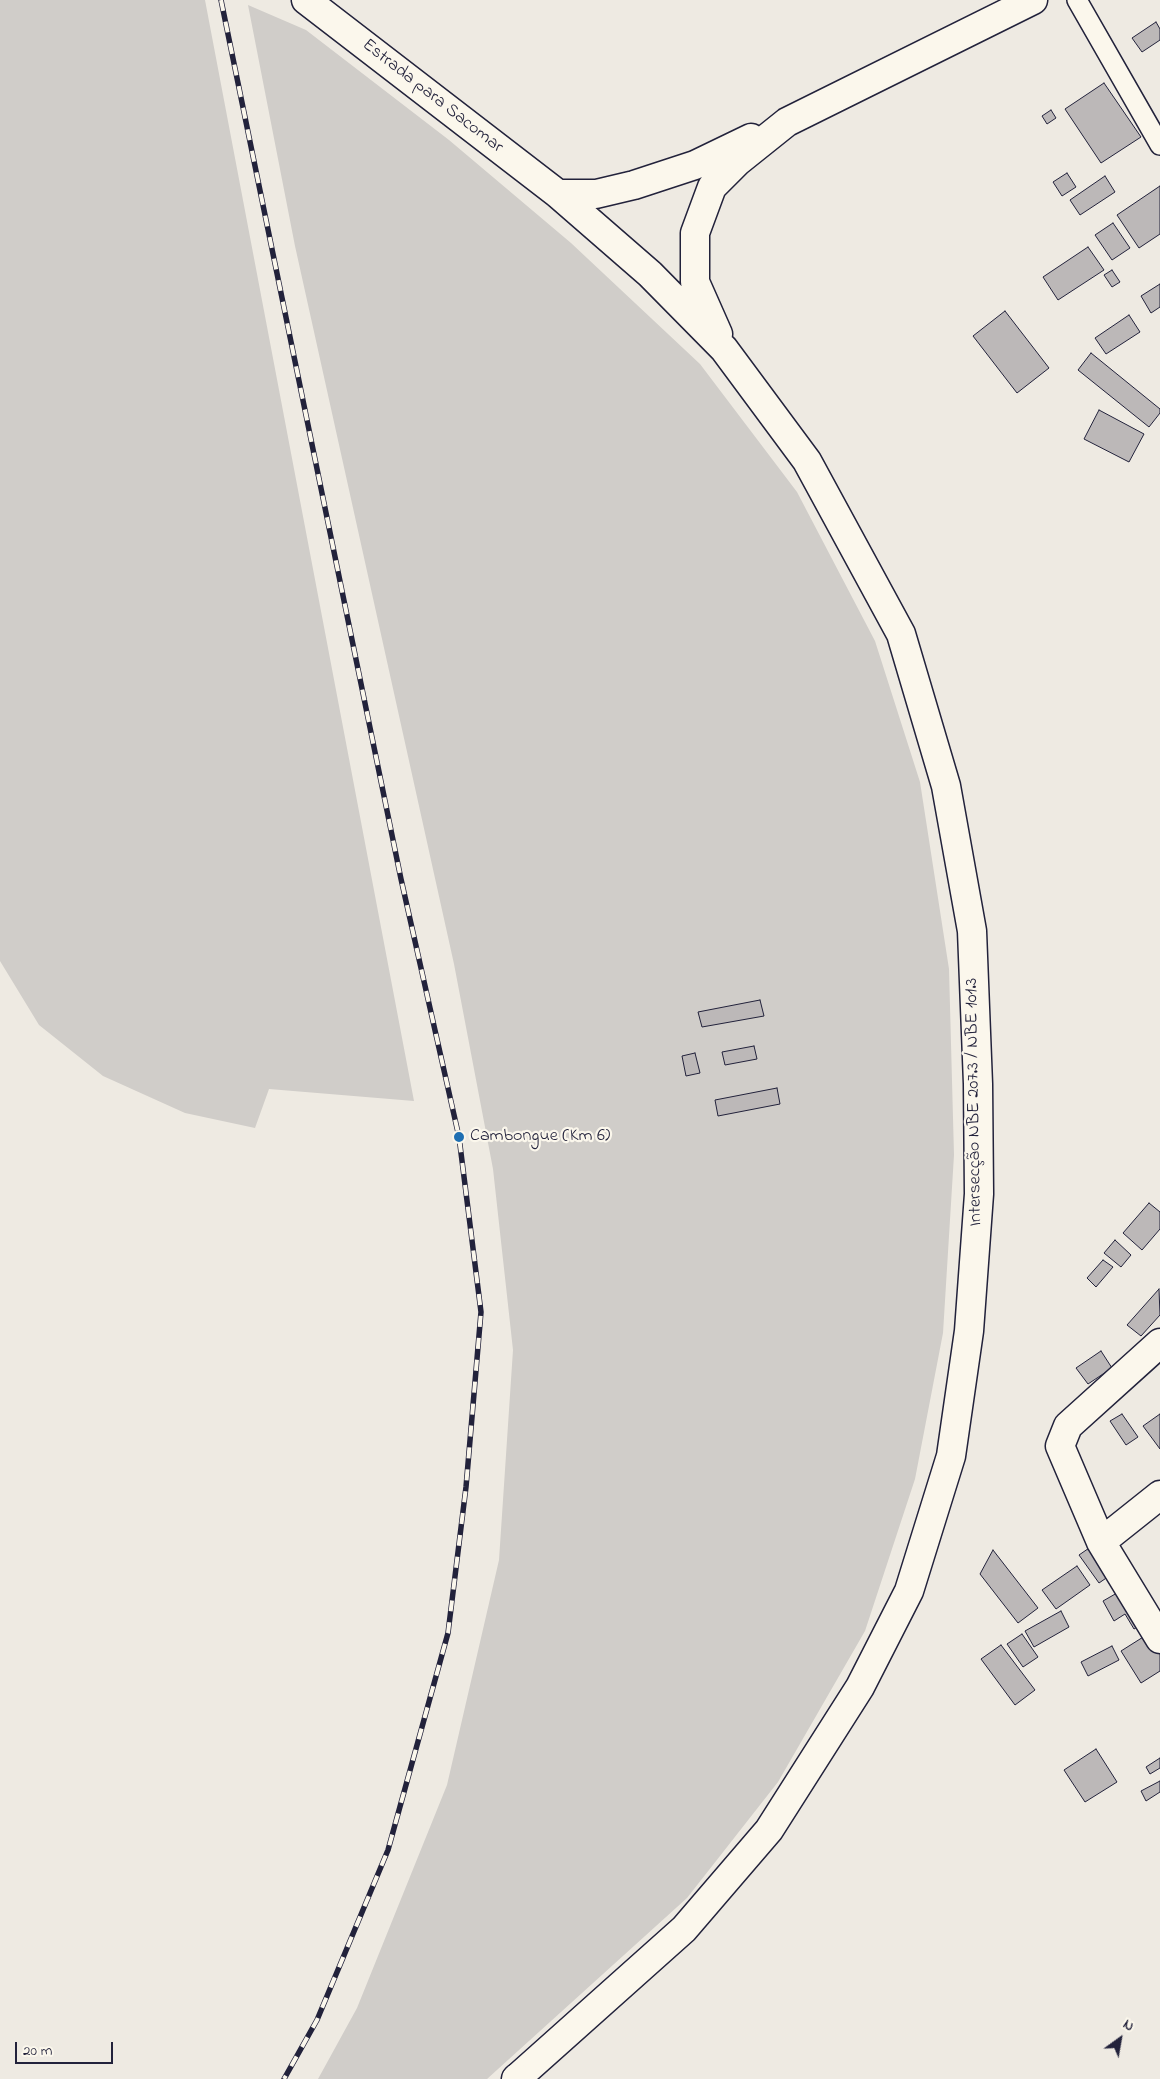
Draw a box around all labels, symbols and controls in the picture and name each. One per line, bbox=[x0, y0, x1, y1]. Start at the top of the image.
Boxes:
street label: Estrada para Sacomar bbox=[357, 35, 507, 159]
street label: Intersecção NBE 207.3 / NBE 101.3 bbox=[962, 978, 988, 1226]
place label: Cambongue (Km 6) bbox=[470, 1126, 610, 1148]
marker: Cambongue (Km 6) bbox=[452, 1130, 466, 1144]
north arrow bbox=[1095, 2014, 1145, 2064]
text: N bbox=[1119, 2014, 1138, 2037]
scale bar bbox=[18, 2032, 115, 2064]
text: 20 m bbox=[23, 2040, 52, 2062]

